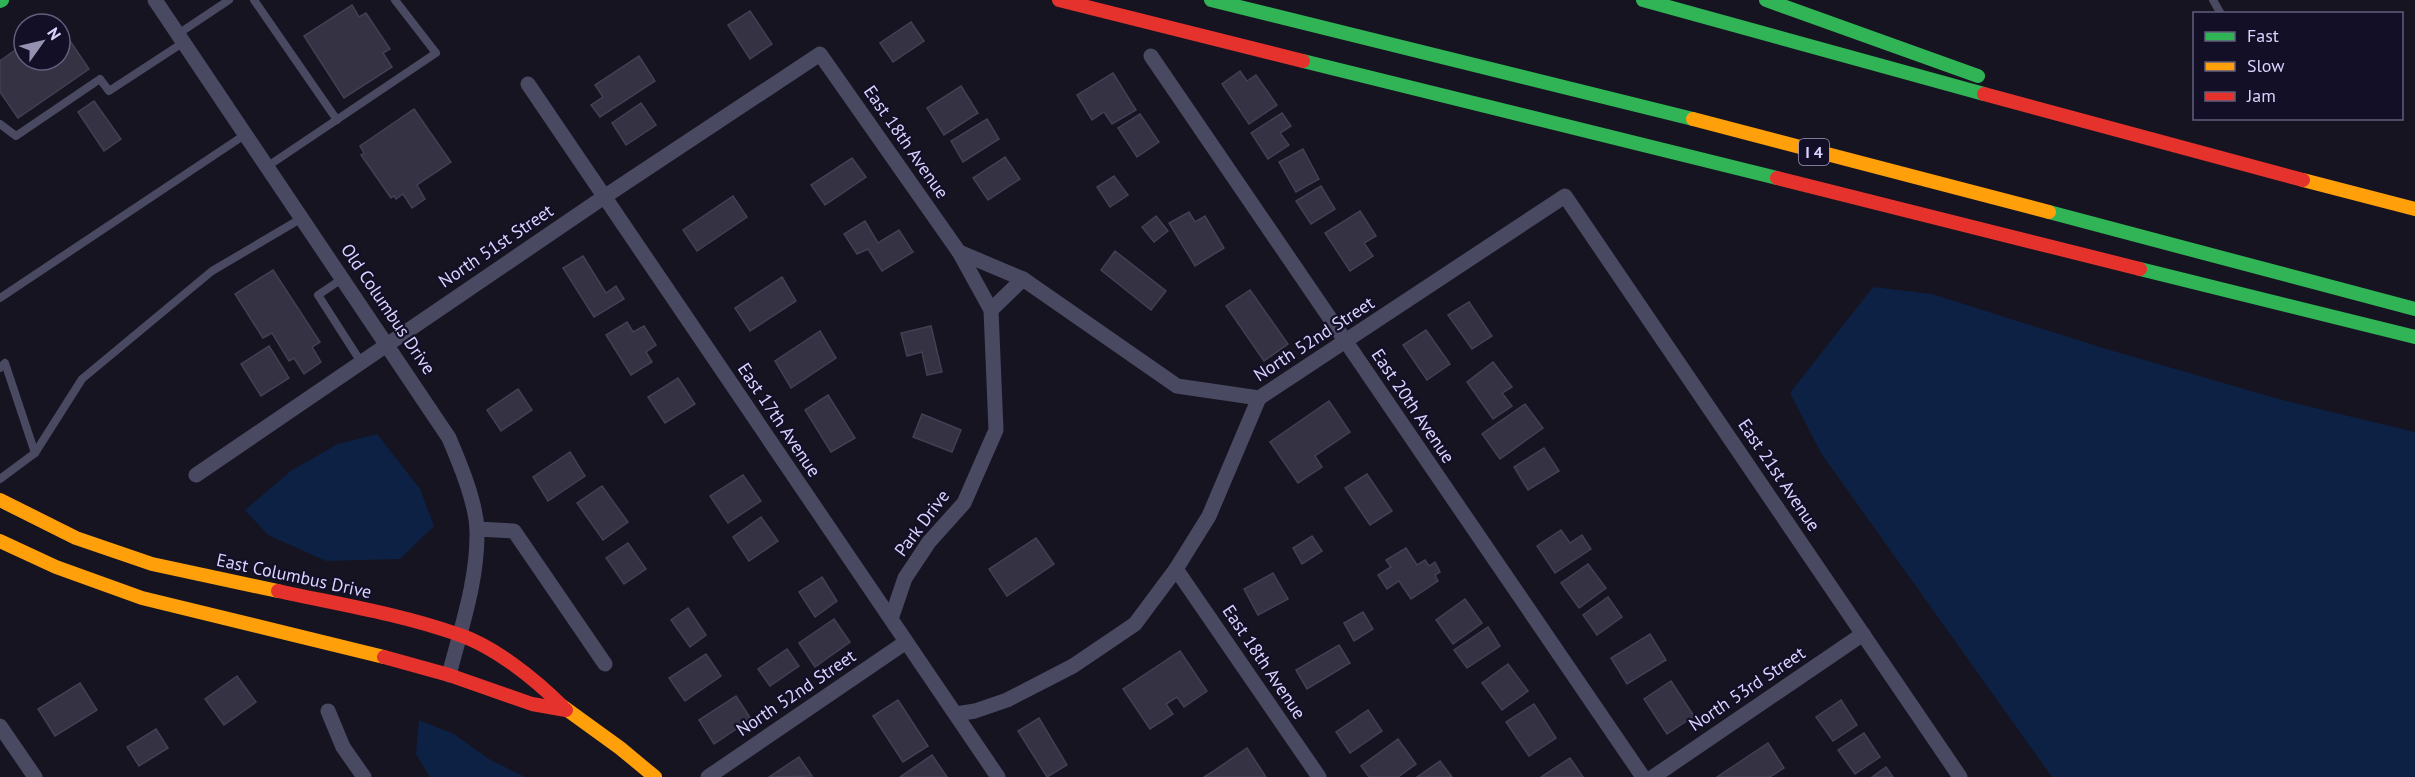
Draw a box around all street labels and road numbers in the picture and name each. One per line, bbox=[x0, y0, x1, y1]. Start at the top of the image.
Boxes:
street label: East 18th Avenue bbox=[859, 81, 954, 203]
road number: I 4 bbox=[1799, 139, 1829, 165]
street label: North 51st Street bbox=[434, 199, 557, 292]
street label: Old Columbus Drive bbox=[336, 239, 441, 379]
street label: North 52nd Street bbox=[1249, 291, 1378, 386]
street label: East 20th Avenue bbox=[1367, 344, 1460, 467]
street label: East 17th Avenue bbox=[733, 358, 826, 481]
street label: East 21st Avenue bbox=[1733, 414, 1826, 535]
street label: Park Drive bbox=[889, 485, 954, 561]
street label: East Columbus Drive bbox=[214, 548, 374, 603]
street label: East 18th Avenue bbox=[1218, 600, 1311, 723]
street label: North 53rd Street bbox=[1684, 641, 1809, 736]
street label: North 52nd Street bbox=[732, 644, 860, 741]

